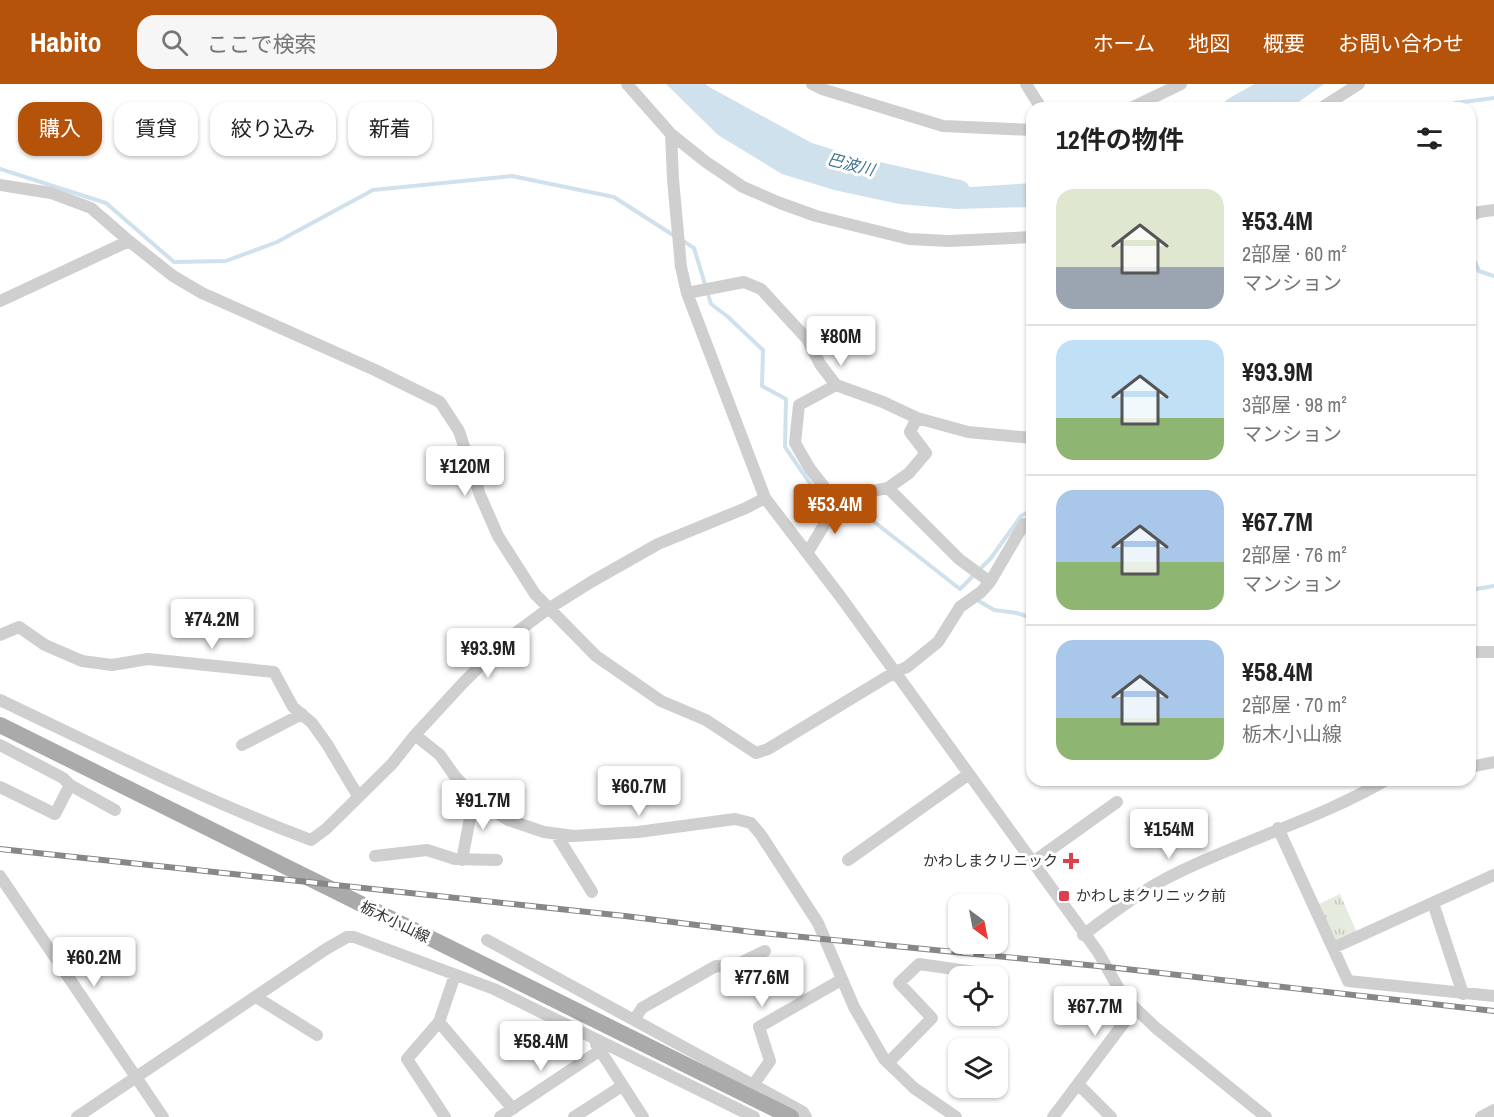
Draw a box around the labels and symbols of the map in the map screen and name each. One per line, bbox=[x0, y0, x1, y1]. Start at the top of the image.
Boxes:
water label: 巴波川 bbox=[825, 148, 879, 181]
pin: ¥80M bbox=[805, 316, 877, 367]
pin: ¥120M bbox=[423, 446, 507, 497]
pin: ¥53.4M bbox=[786, 484, 884, 535]
pin: ¥74.2M bbox=[163, 599, 261, 650]
pin: ¥93.9M bbox=[439, 628, 537, 679]
pin: ¥60.7M bbox=[590, 766, 688, 817]
pin: ¥91.7M bbox=[434, 780, 532, 831]
pin: ¥154M bbox=[1127, 809, 1211, 860]
place label: かわしまクリニック bbox=[923, 850, 1058, 871]
marker: かわしまクリニック bbox=[1062, 852, 1080, 870]
place label: かわしまクリニック前 bbox=[1076, 885, 1226, 906]
marker: かわしまクリニック前 bbox=[1057, 889, 1071, 903]
north arrow bbox=[948, 894, 1008, 954]
street label: 栃木小山線 bbox=[357, 896, 434, 947]
pin: ¥60.2M bbox=[45, 937, 143, 988]
pin: ¥77.6M bbox=[713, 957, 811, 1008]
pin: ¥67.7M bbox=[1046, 986, 1144, 1037]
pin: ¥58.4M bbox=[492, 1021, 590, 1072]

